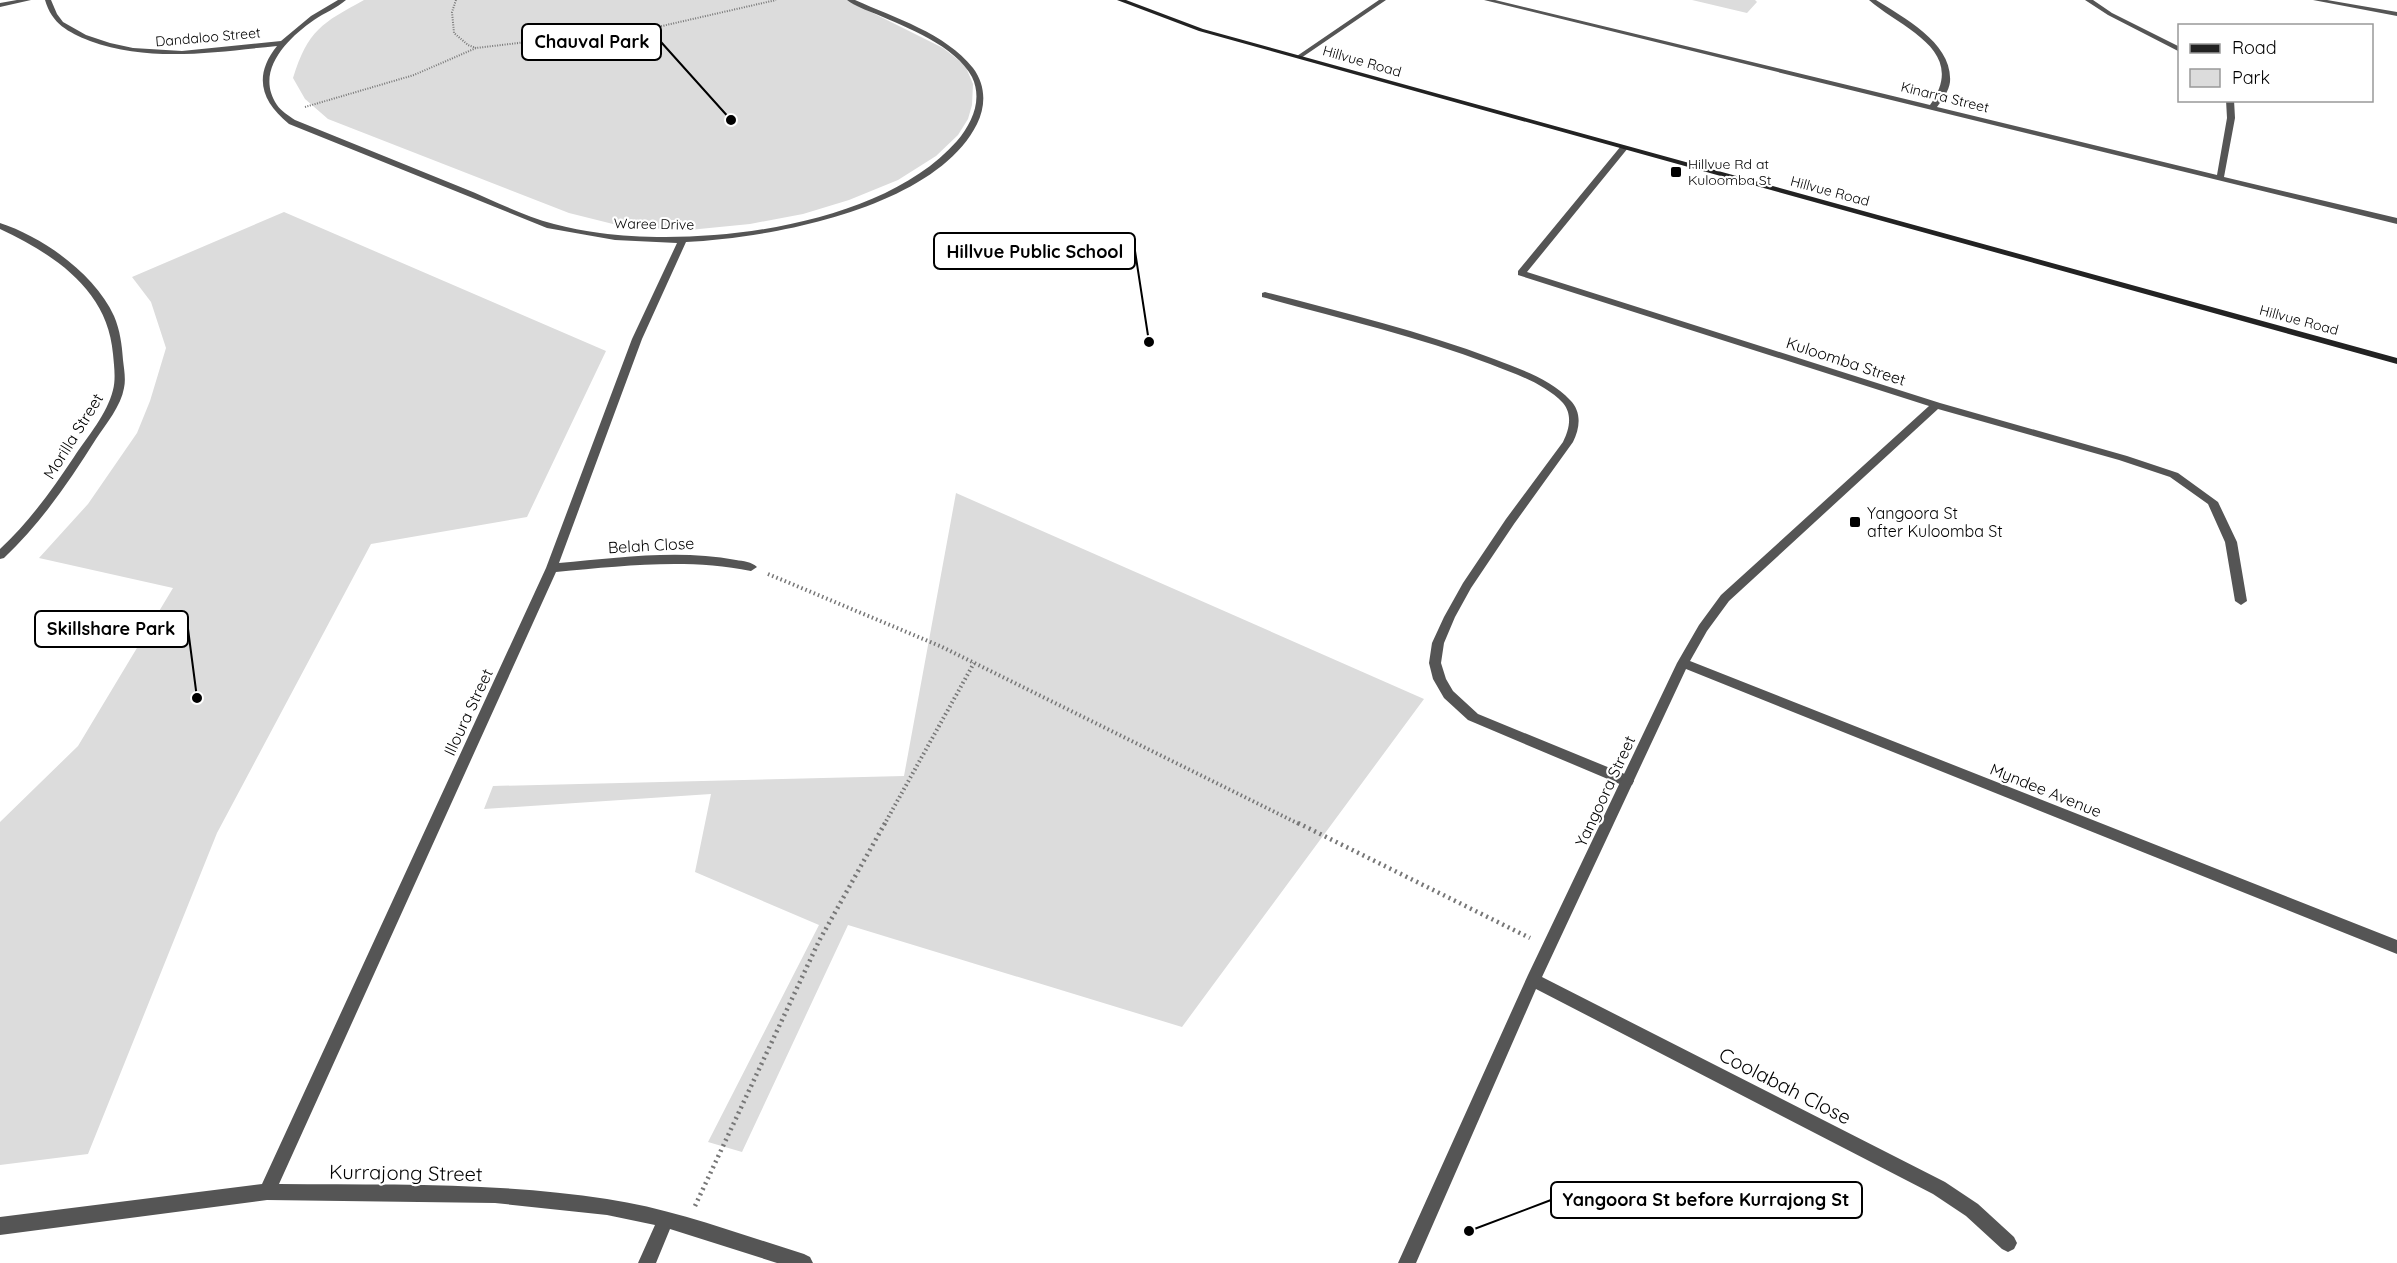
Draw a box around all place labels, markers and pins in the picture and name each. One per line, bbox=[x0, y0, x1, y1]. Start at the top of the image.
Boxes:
callout: Chauval Park bbox=[522, 24, 661, 60]
place label: Hillvue Rd at Kuloomba St bbox=[1688, 155, 1772, 189]
marker: Hillvue Rd at Kuloomba St bbox=[1669, 165, 1683, 179]
callout: Hillvue Public School bbox=[934, 233, 1135, 269]
place label: Yangoora St after Kuloomba St bbox=[1867, 503, 2003, 541]
marker: Yangoora St after Kuloomba St bbox=[1848, 515, 1862, 529]
callout: Skillshare Park bbox=[35, 611, 188, 647]
callout: Yangoora St before Kurrajong St bbox=[1551, 1182, 1862, 1218]

